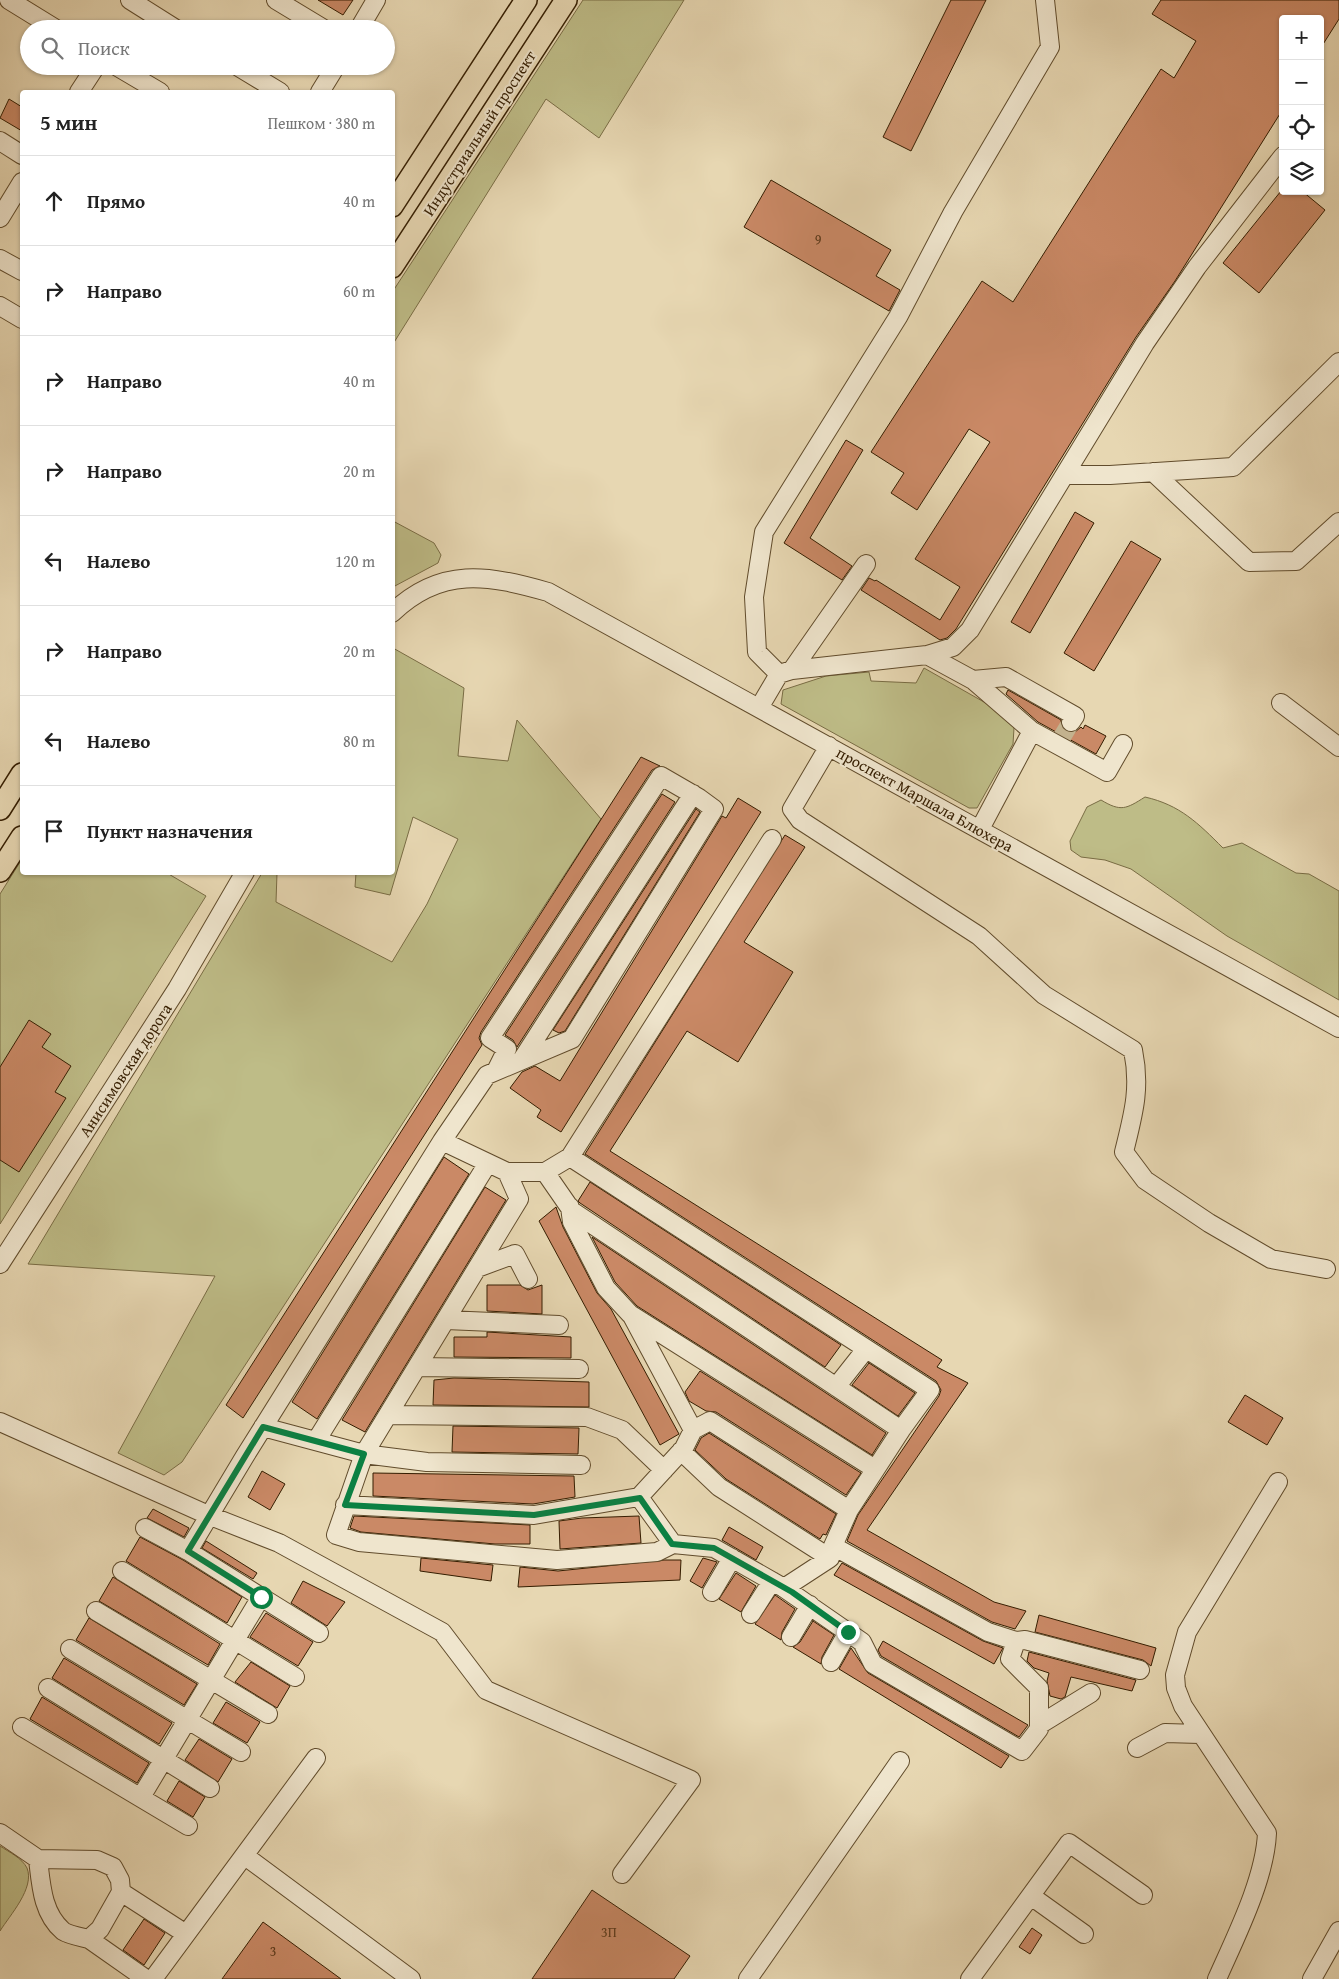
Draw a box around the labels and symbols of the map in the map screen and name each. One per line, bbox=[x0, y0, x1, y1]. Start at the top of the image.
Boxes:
street label: Индустриальный проспект bbox=[416, 45, 542, 220]
house number: 9 bbox=[815, 229, 822, 249]
street label: проспект Маршала Блюхера bbox=[832, 740, 1018, 858]
street label: Анисимовская дорога bbox=[73, 998, 178, 1142]
route start bbox=[250, 1586, 273, 1609]
route end bbox=[837, 1621, 860, 1644]
house number: 3П bbox=[601, 1922, 617, 1942]
house number: 3 bbox=[270, 1941, 276, 1961]

